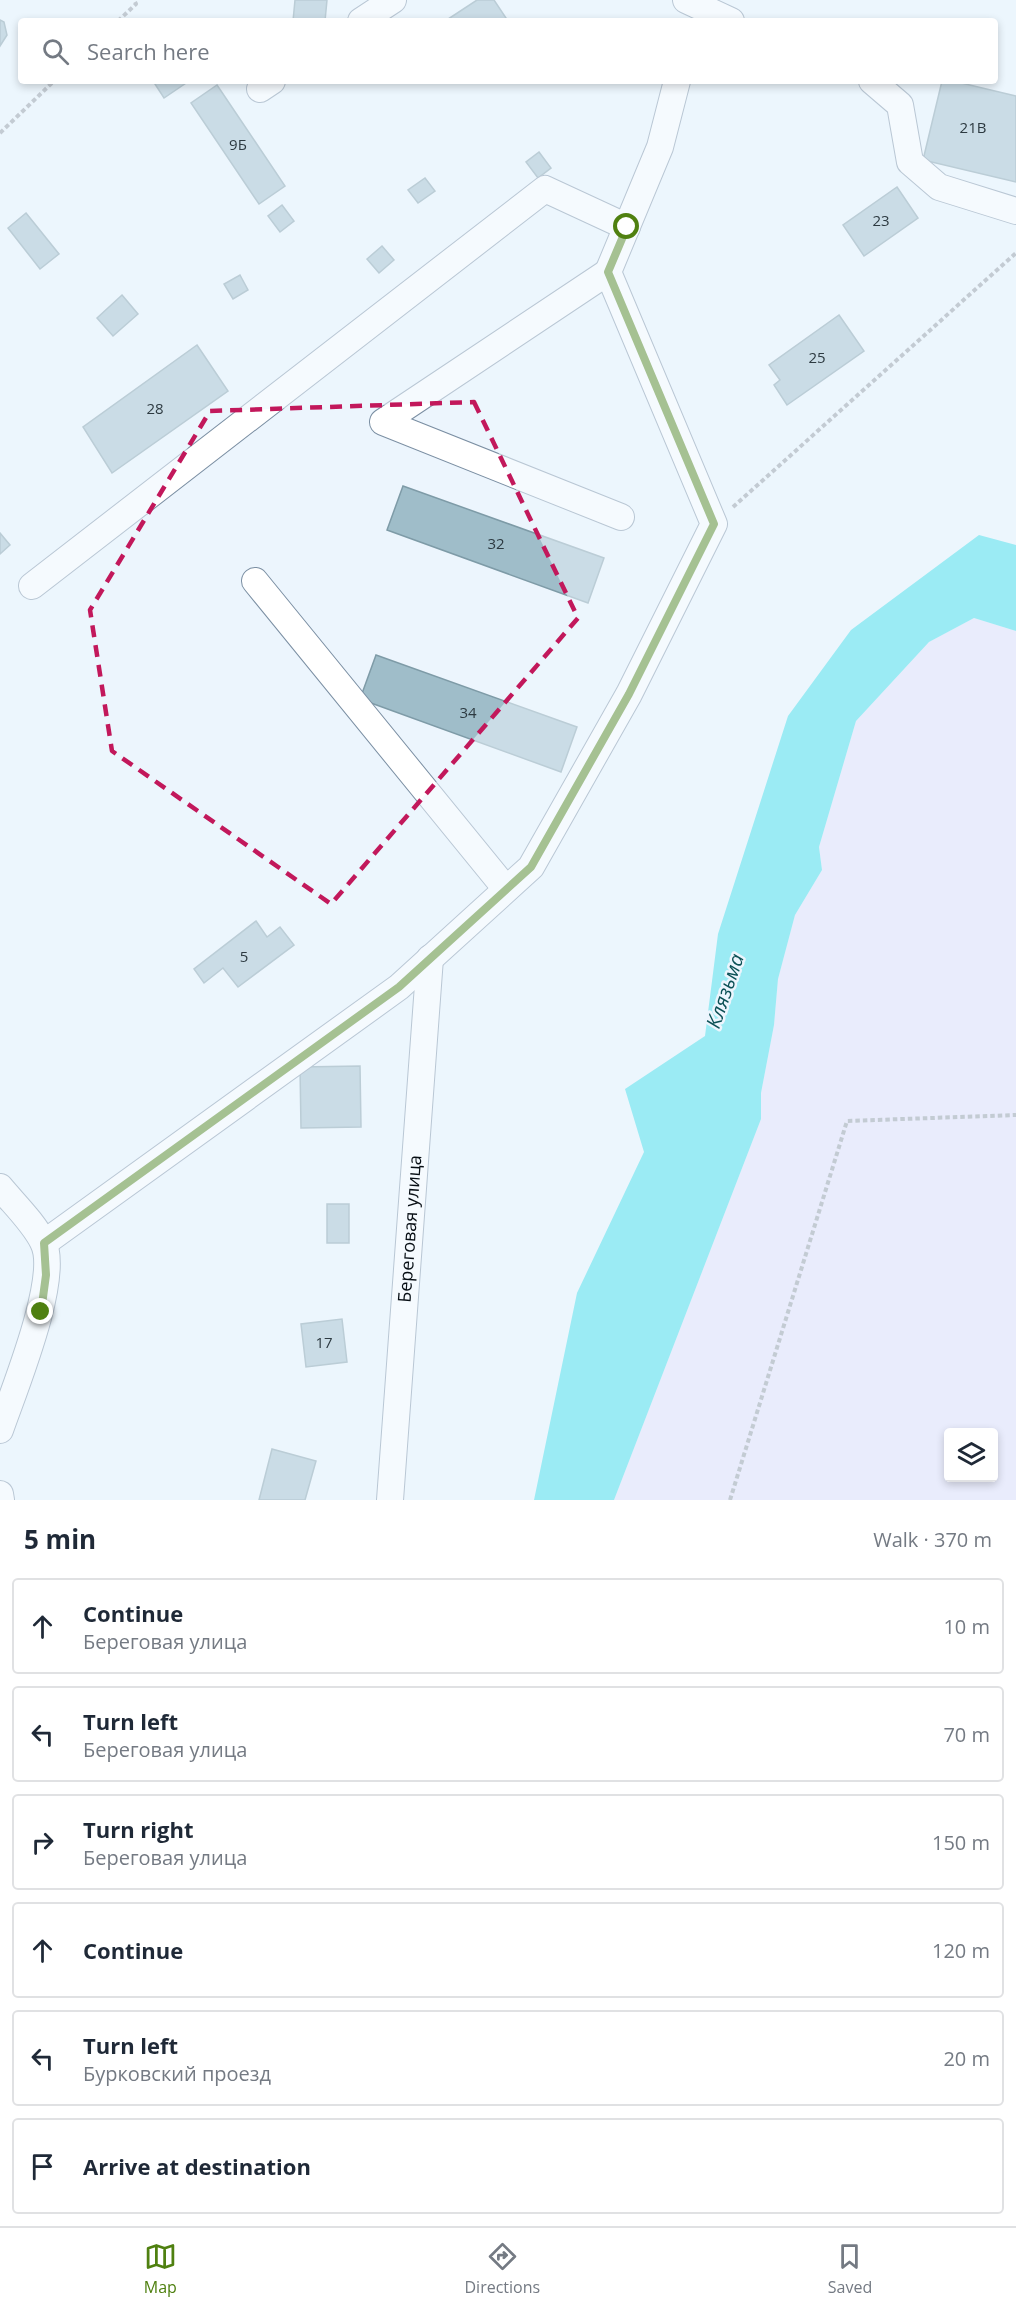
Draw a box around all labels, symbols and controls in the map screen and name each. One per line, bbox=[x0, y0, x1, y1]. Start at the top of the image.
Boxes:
search box bbox=[18, 18, 998, 84]
icon: search bbox=[39, 35, 72, 68]
text: Search here bbox=[87, 36, 210, 66]
house number: 21В bbox=[960, 117, 986, 137]
house number: 9Б bbox=[229, 134, 247, 154]
house number: 23 bbox=[872, 210, 890, 230]
route start bbox=[613, 213, 639, 239]
house number: 25 bbox=[808, 347, 826, 367]
house number: 28 bbox=[146, 398, 164, 418]
house number: 32 bbox=[487, 533, 505, 553]
house number: 34 bbox=[459, 702, 477, 722]
house number: 5 bbox=[240, 946, 248, 966]
water label: Клязьма bbox=[699, 950, 750, 1032]
street label: Береговая улица bbox=[392, 1154, 426, 1303]
route end bbox=[27, 1298, 53, 1324]
house number: 17 bbox=[315, 1332, 333, 1352]
map controls bbox=[944, 1428, 998, 1482]
button: layers bbox=[944, 1428, 998, 1482]
text: 5 min bbox=[24, 1521, 96, 1557]
text: Walk · 370 m bbox=[873, 1526, 992, 1553]
text: Continue bbox=[83, 1598, 183, 1628]
icon: ahead bbox=[26, 1610, 59, 1643]
text: 10 m bbox=[943, 1613, 990, 1640]
text: Береговая улица bbox=[83, 1628, 247, 1655]
text: Turn left bbox=[83, 1706, 178, 1736]
icon: left bbox=[26, 1718, 59, 1751]
text: 70 m bbox=[943, 1721, 990, 1748]
text: Береговая улица bbox=[83, 1736, 247, 1763]
text: Turn right bbox=[83, 1814, 194, 1844]
icon: right bbox=[26, 1826, 59, 1859]
text: 150 m bbox=[932, 1829, 990, 1856]
text: Береговая улица bbox=[83, 1844, 247, 1871]
icon: ahead bbox=[26, 1934, 59, 1967]
text: Continue bbox=[83, 1935, 183, 1965]
text: 120 m bbox=[932, 1937, 990, 1964]
text: Turn left bbox=[83, 2030, 178, 2060]
icon: left bbox=[26, 2042, 59, 2075]
text: 20 m bbox=[943, 2045, 990, 2072]
text: Бурковский проезд bbox=[83, 2060, 271, 2087]
icon: arrive bbox=[26, 2150, 59, 2183]
text: Arrive at destination bbox=[83, 2151, 311, 2181]
tab: Map bbox=[144, 2240, 177, 2298]
tab: Directions bbox=[464, 2240, 540, 2298]
tab: Saved bbox=[828, 2240, 872, 2298]

